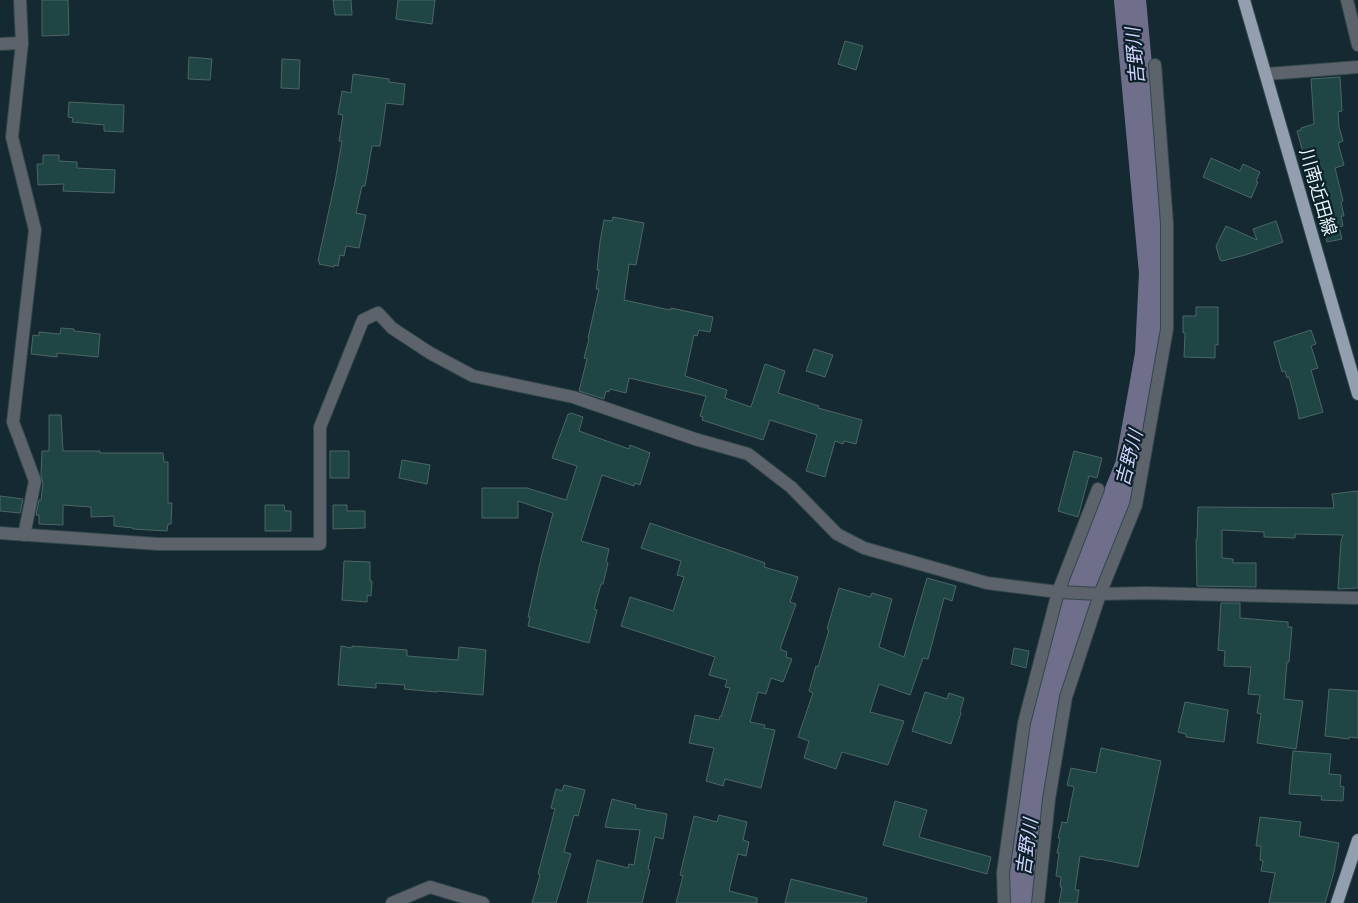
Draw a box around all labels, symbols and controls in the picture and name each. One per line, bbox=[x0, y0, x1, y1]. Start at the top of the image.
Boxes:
water label: 吉野川 bbox=[1121, 25, 1149, 85]
street label: 川南近田線 bbox=[1295, 146, 1341, 238]
water label: 吉野川 bbox=[1111, 426, 1148, 489]
water label: 吉野川 bbox=[1012, 815, 1043, 877]

